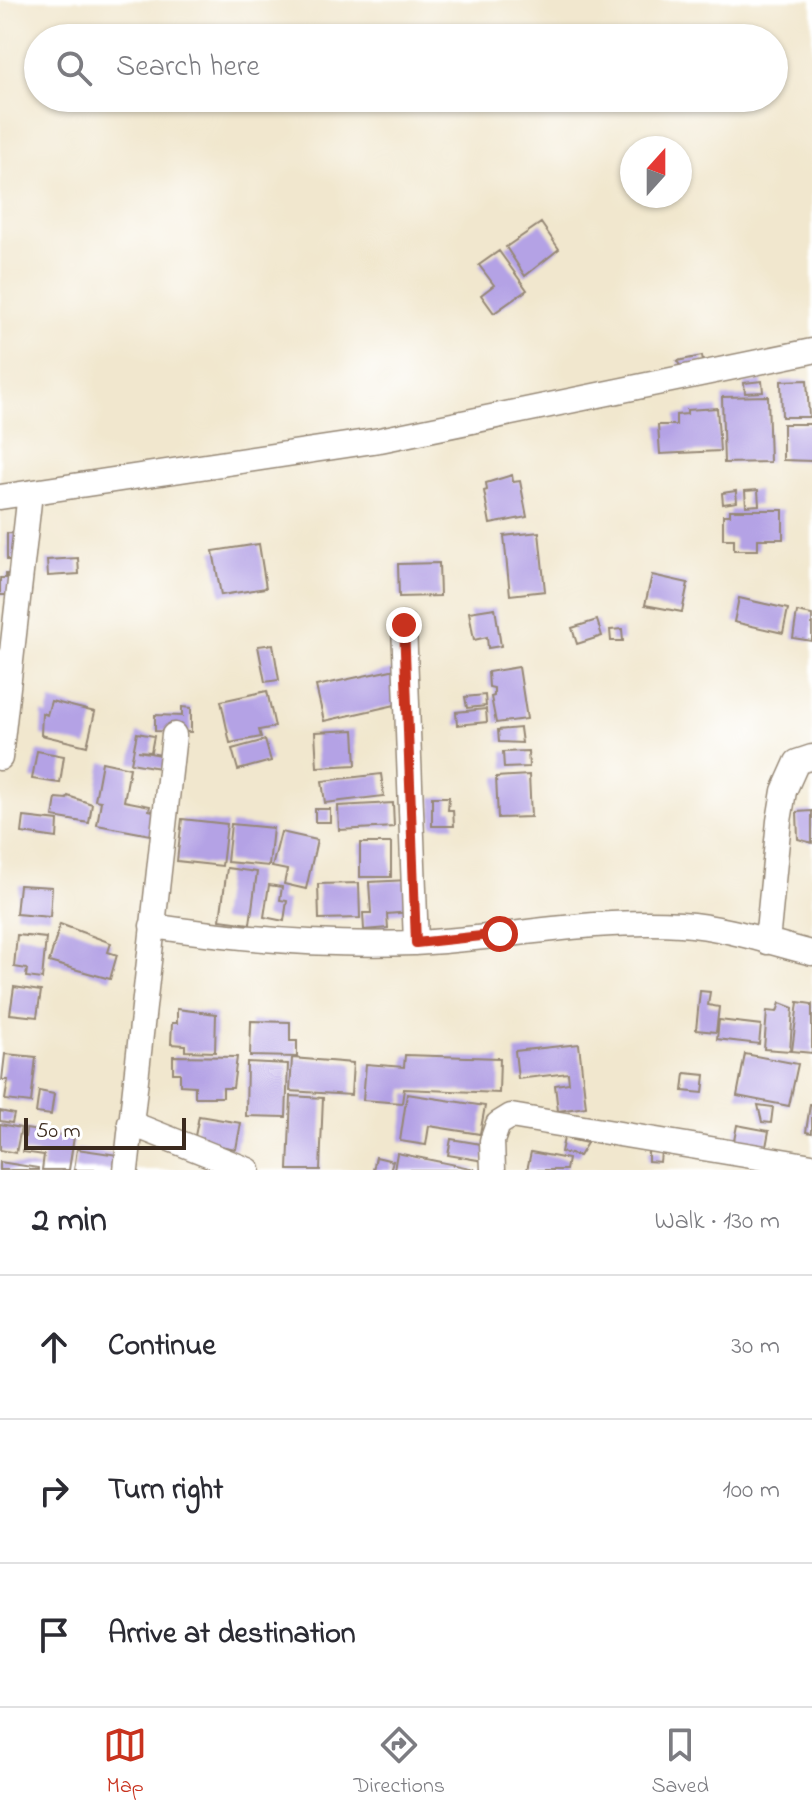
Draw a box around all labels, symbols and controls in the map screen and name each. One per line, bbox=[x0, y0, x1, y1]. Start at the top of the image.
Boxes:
search box bbox=[24, 24, 788, 112]
icon: search bbox=[52, 46, 96, 90]
text: Search here bbox=[116, 46, 260, 90]
north arrow bbox=[620, 136, 692, 208]
route end bbox=[386, 607, 422, 643]
route start bbox=[482, 916, 518, 952]
scale bar bbox=[24, 1114, 186, 1150]
text: 50 m bbox=[36, 1116, 81, 1148]
text: 2 min bbox=[32, 1197, 107, 1247]
text: Walk · 130 m bbox=[655, 1203, 780, 1241]
icon: ahead bbox=[32, 1325, 76, 1369]
text: Continue bbox=[108, 1325, 216, 1369]
text: 30 m bbox=[731, 1328, 780, 1366]
icon: right bbox=[32, 1469, 76, 1513]
text: Turn right bbox=[108, 1469, 223, 1513]
text: 100 m bbox=[723, 1472, 780, 1510]
icon: arrive bbox=[32, 1613, 76, 1657]
text: Arrive at destination bbox=[108, 1613, 356, 1657]
tab: Map bbox=[103, 1723, 147, 1803]
tab: Directions bbox=[354, 1723, 445, 1803]
tab: Saved bbox=[651, 1723, 709, 1803]

